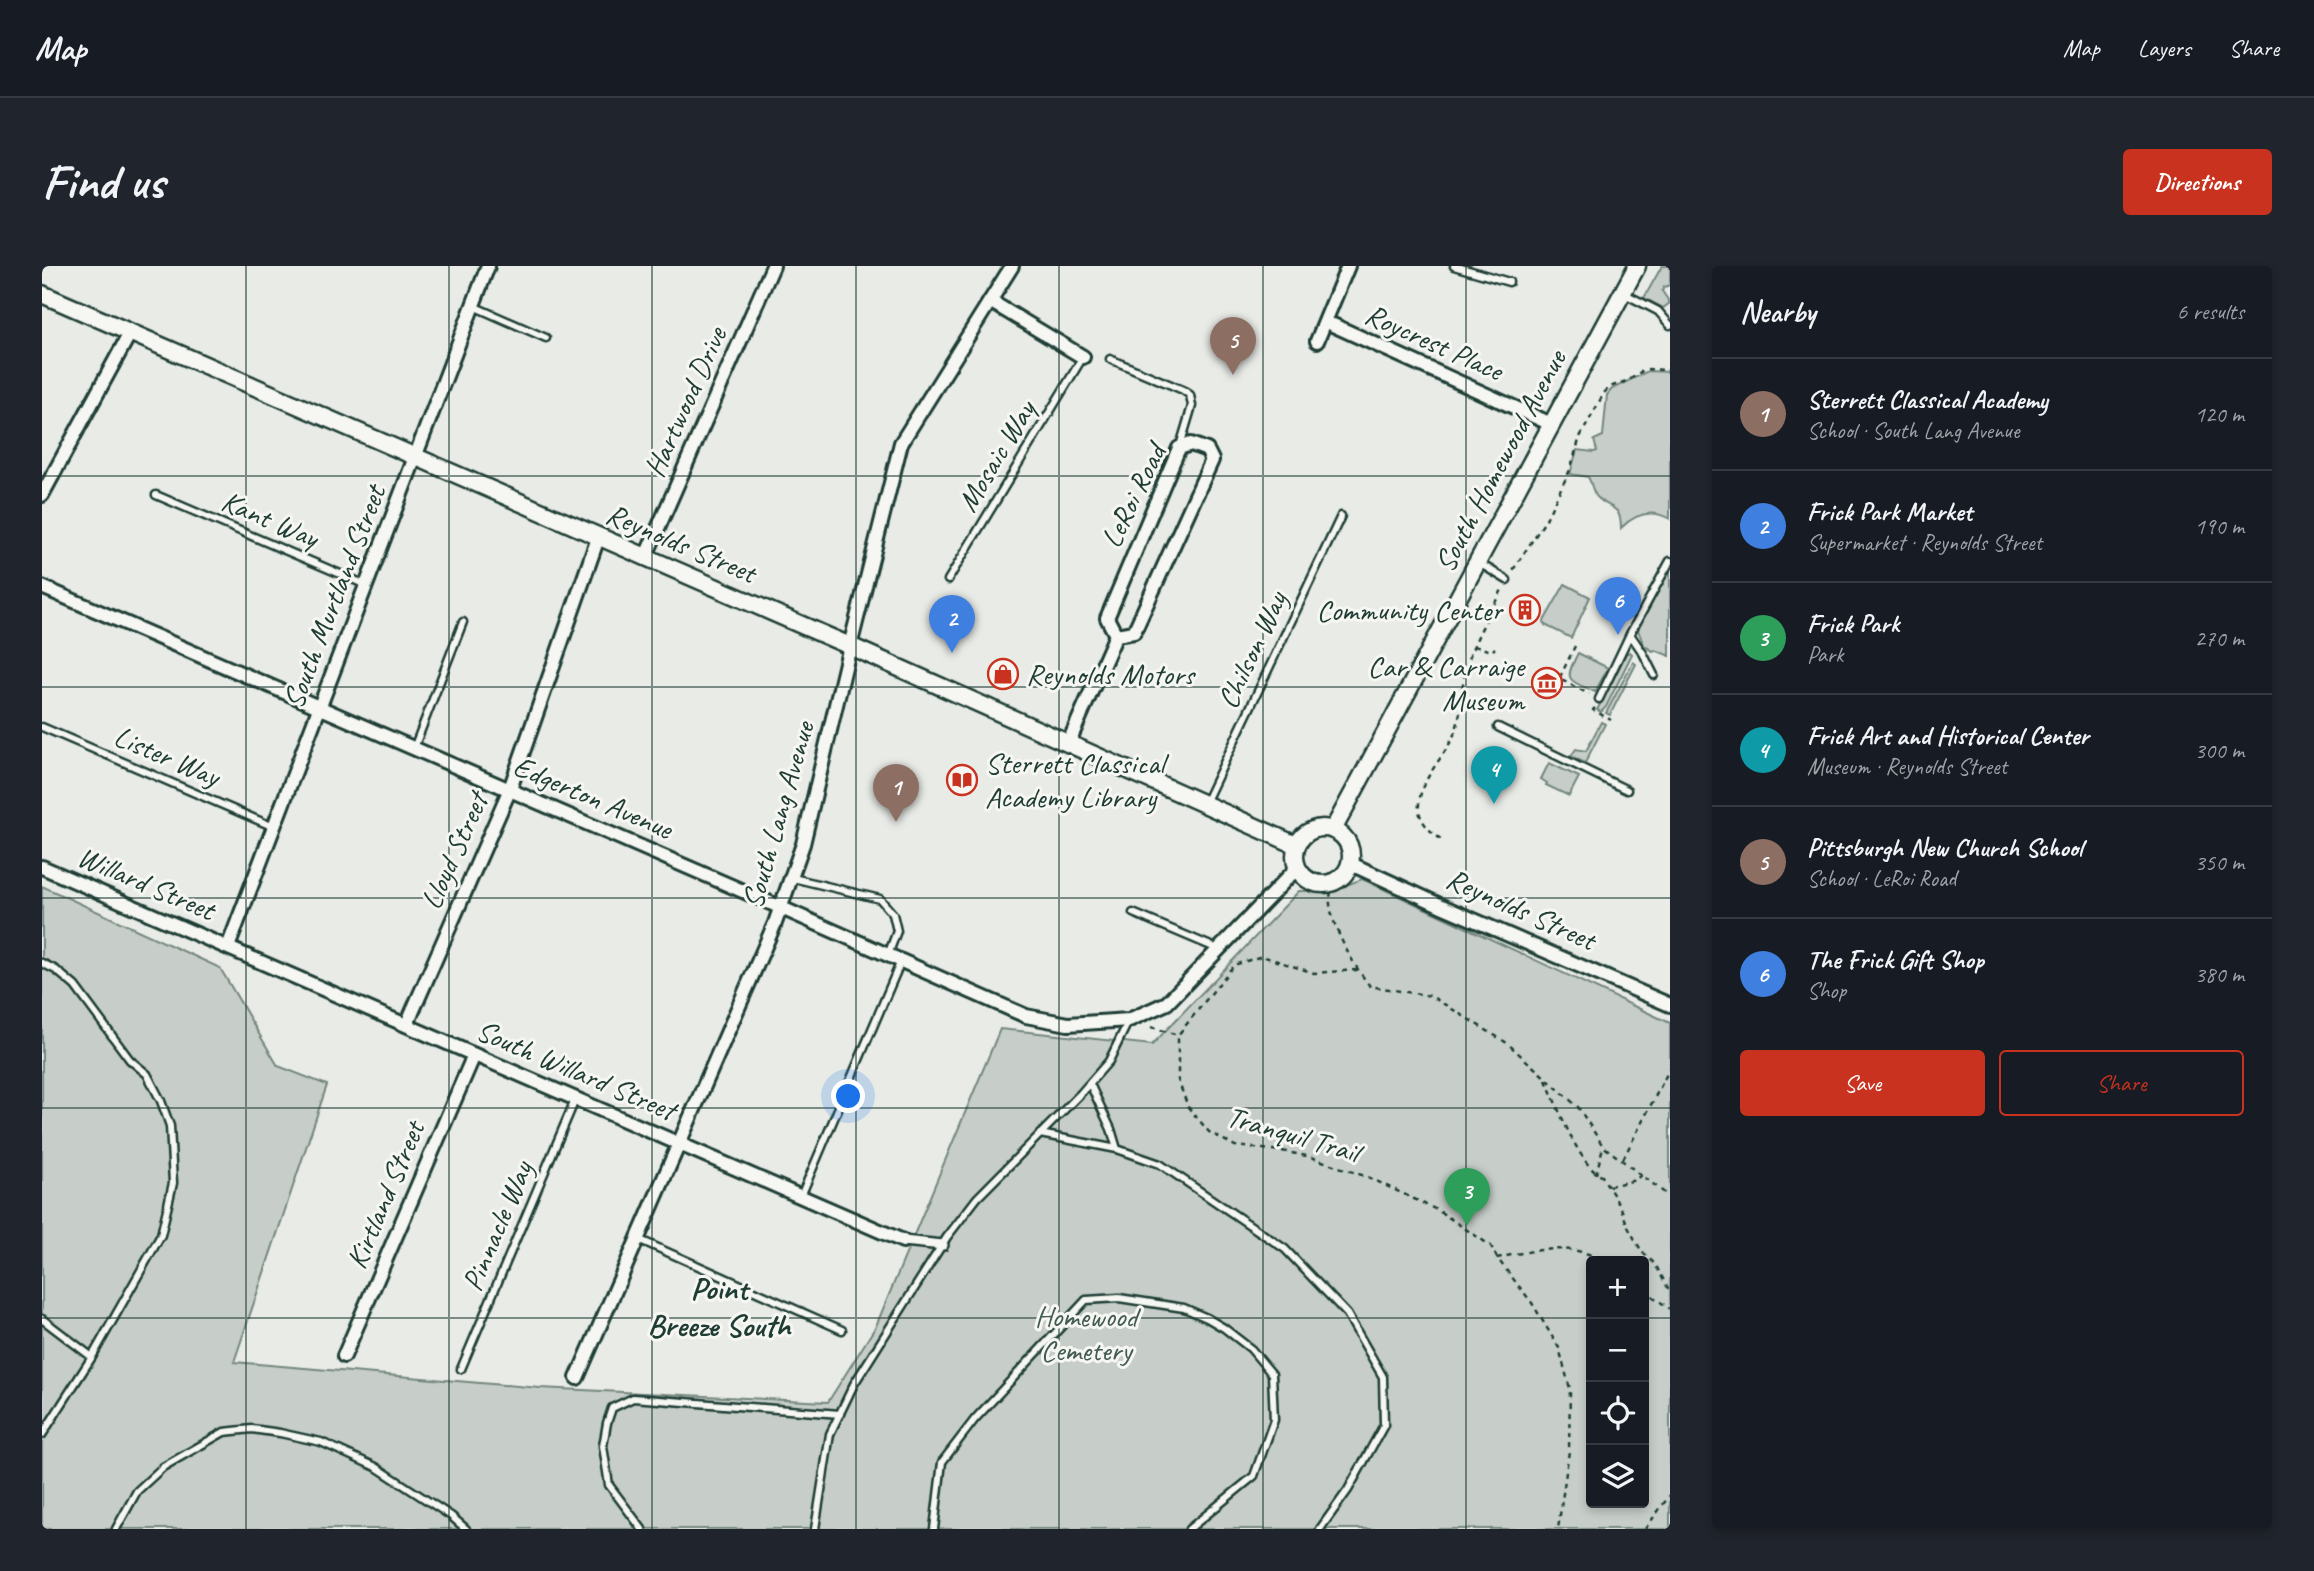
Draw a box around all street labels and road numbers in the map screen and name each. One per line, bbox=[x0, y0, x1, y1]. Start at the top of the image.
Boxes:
street label: Roycrest Place bbox=[1359, 295, 1511, 390]
street label: Hartwood Drive bbox=[635, 319, 736, 483]
street label: South Homewood Avenue bbox=[1426, 342, 1575, 578]
street label: Mosaic Way bbox=[948, 391, 1045, 518]
street label: LeRoi Road bbox=[1092, 434, 1176, 554]
street label: South Murtland Street bbox=[274, 477, 395, 714]
street label: Kant Way bbox=[216, 482, 327, 557]
street label: Reynolds Street bbox=[600, 494, 764, 593]
street label: Chilson Way bbox=[1208, 584, 1296, 714]
street label: South Lang Avenue bbox=[733, 715, 823, 913]
street label: Lister Way bbox=[109, 717, 228, 796]
street label: Edgerton Avenue bbox=[508, 747, 680, 848]
street label: Lloyd Street bbox=[412, 783, 498, 915]
street label: Willard Street bbox=[72, 837, 223, 930]
street label: Reynolds Street bbox=[1441, 859, 1604, 960]
street label: South Willard Street bbox=[471, 1011, 685, 1131]
street label: Tranquil Trail bbox=[1223, 1097, 1368, 1172]
street label: Kirtland Street bbox=[337, 1113, 434, 1274]
street label: Pinnacle Way bbox=[453, 1154, 542, 1297]

